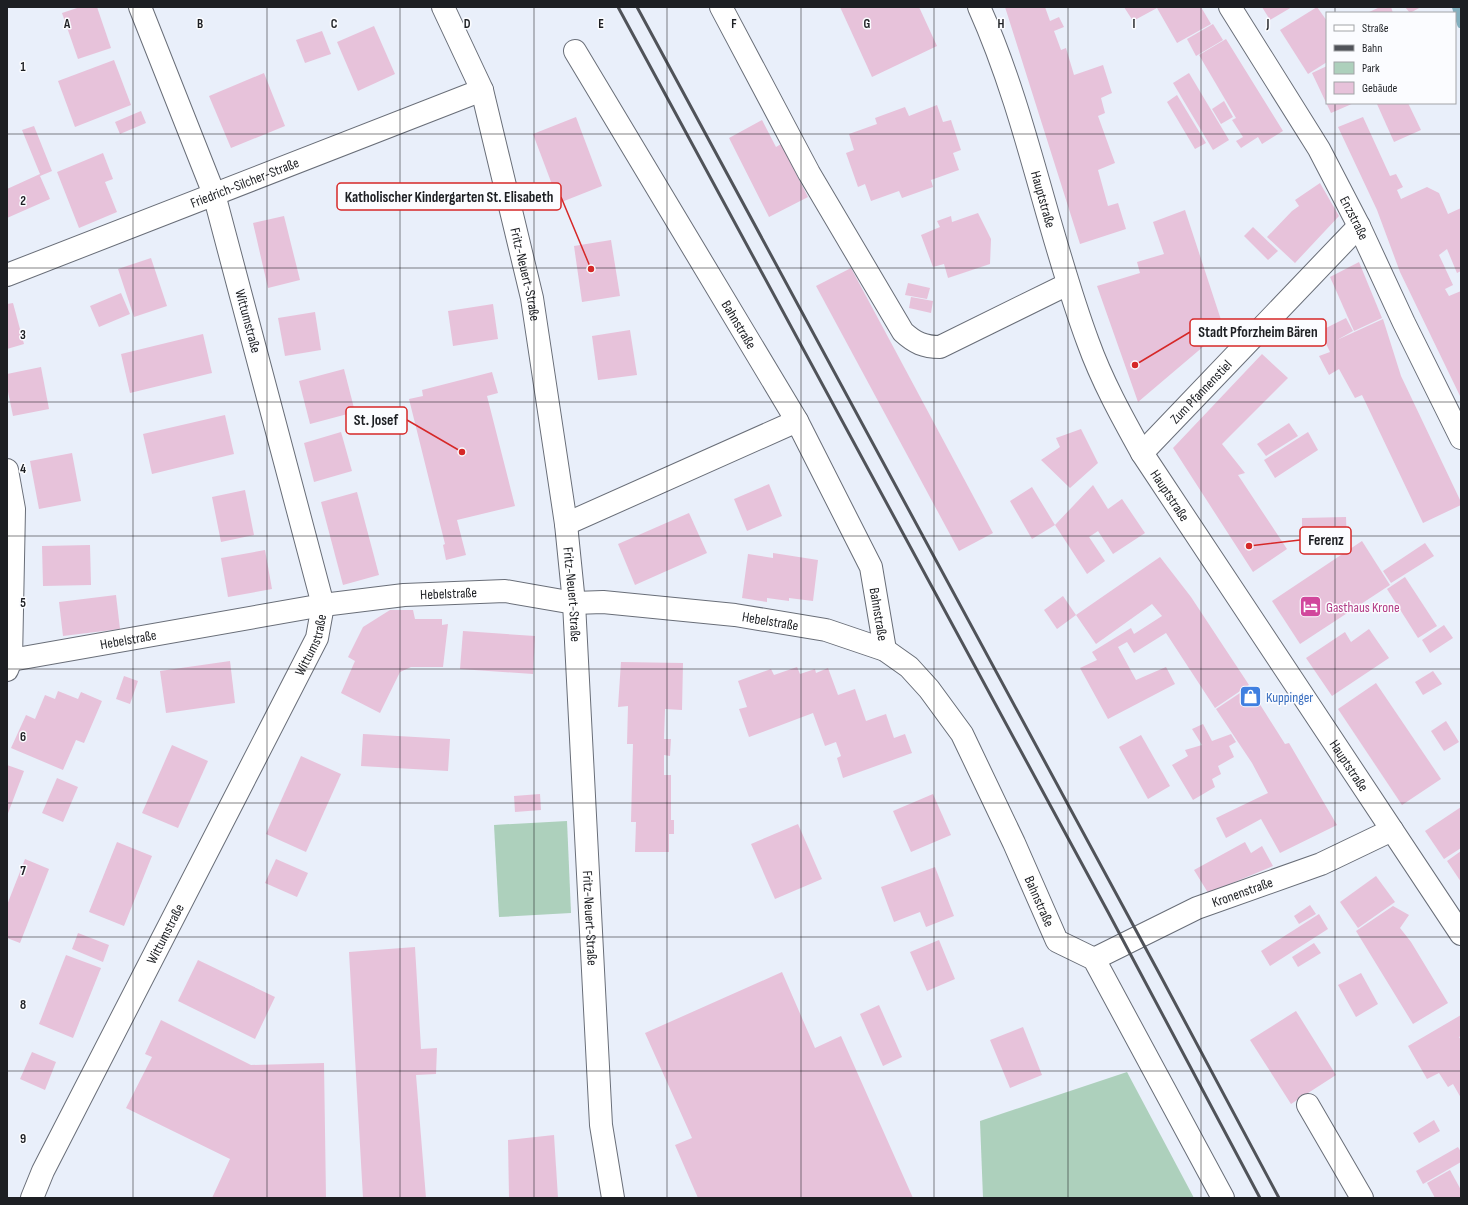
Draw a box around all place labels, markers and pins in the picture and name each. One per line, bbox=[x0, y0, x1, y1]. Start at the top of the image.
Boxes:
callout: Katholischer Kindergarten St. Elisabeth bbox=[337, 183, 561, 210]
callout: Stadt Pforzheim Bären bbox=[1190, 319, 1326, 346]
callout: St. Josef bbox=[346, 407, 407, 434]
callout: Ferenz bbox=[1300, 527, 1351, 554]
hotel icon: Gasthaus Krone bbox=[1297, 594, 1323, 620]
place label: Gasthaus Krone bbox=[1326, 599, 1400, 616]
shop icon: Kuppinger bbox=[1238, 684, 1264, 710]
place label: Kuppinger bbox=[1266, 689, 1313, 706]

